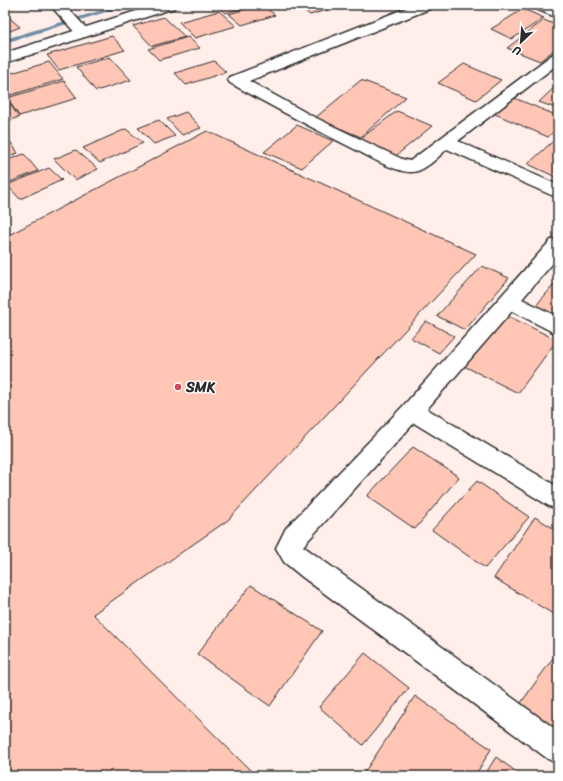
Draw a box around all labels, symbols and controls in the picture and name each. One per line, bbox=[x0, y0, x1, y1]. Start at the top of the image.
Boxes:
north arrow bbox=[501, 22, 541, 62]
text: U bbox=[509, 40, 524, 61]
place label: SMK bbox=[185, 375, 216, 400]
marker: SMK bbox=[173, 382, 183, 392]

